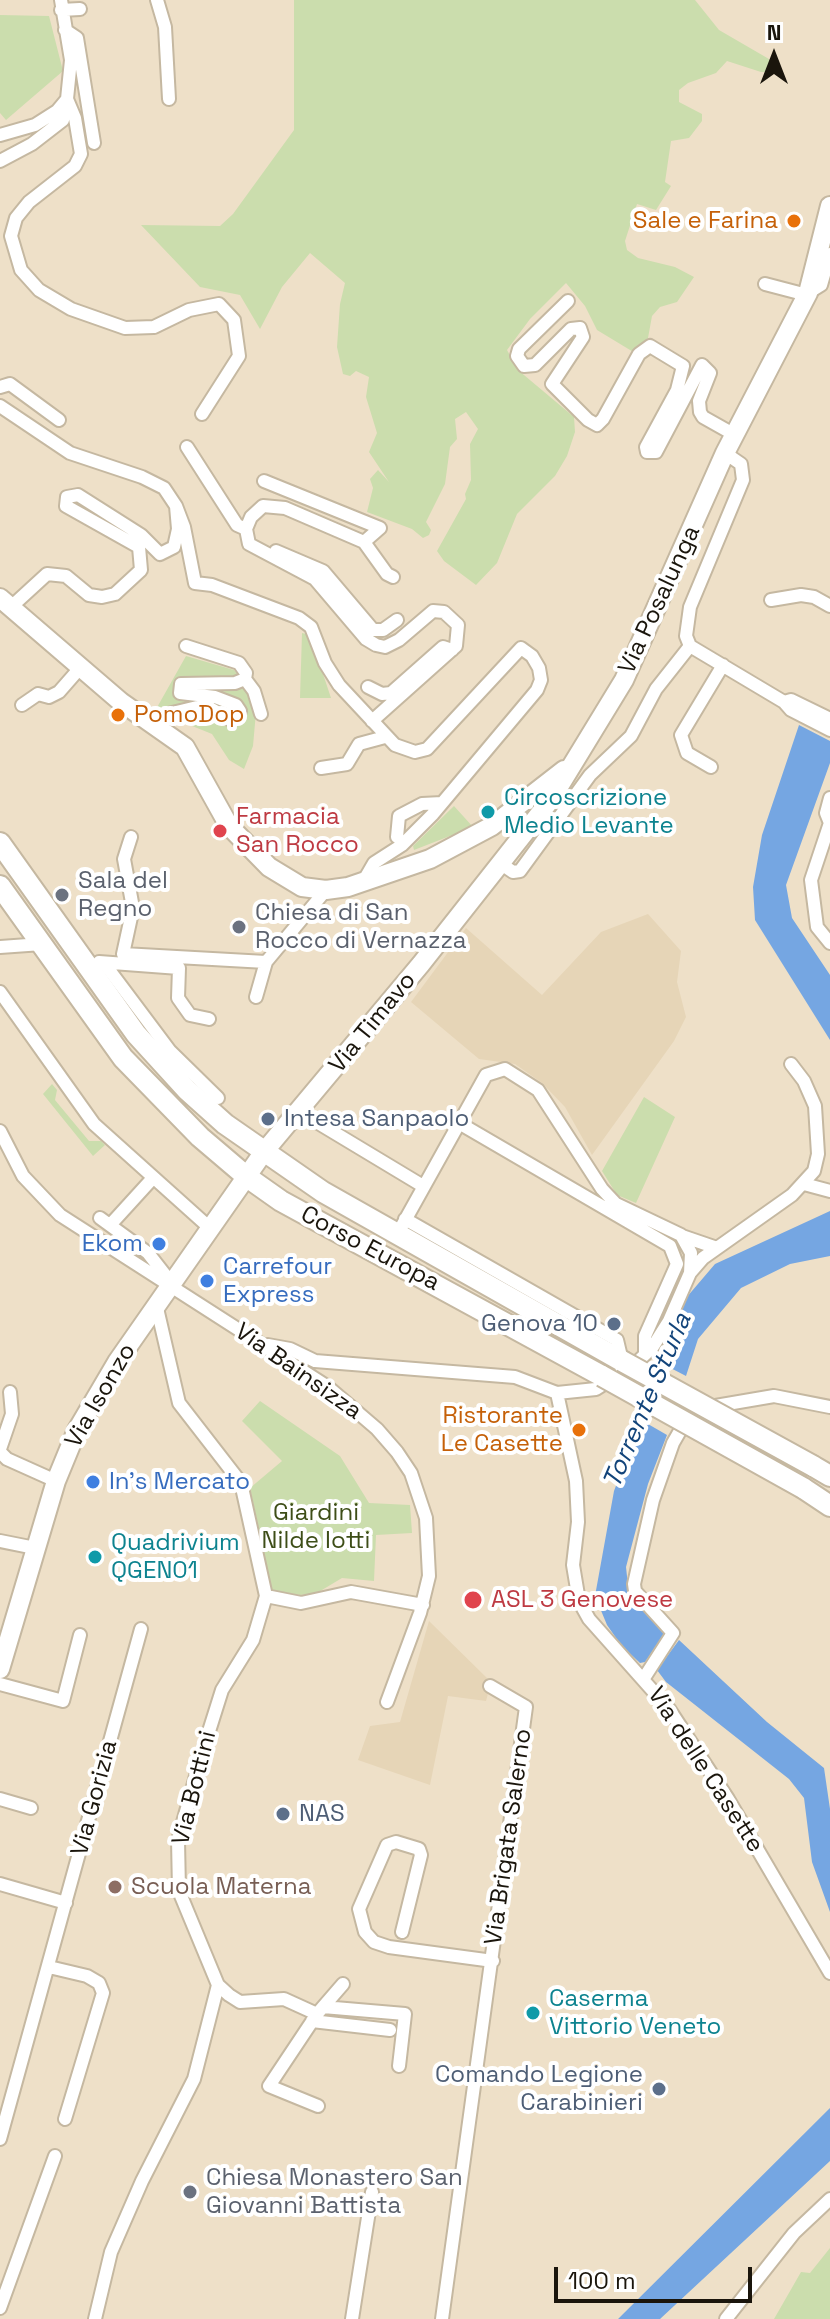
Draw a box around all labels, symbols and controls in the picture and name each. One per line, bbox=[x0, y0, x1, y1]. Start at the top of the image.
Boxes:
north arrow bbox=[734, 16, 814, 96]
text: N bbox=[767, 18, 781, 46]
place label: Sale e Farina bbox=[633, 207, 778, 235]
marker: Sale e Farina bbox=[785, 212, 803, 230]
street label: Via Posalunga bbox=[613, 521, 707, 679]
place label: PomoDop bbox=[134, 701, 245, 729]
marker: PomoDop bbox=[109, 706, 127, 724]
place label: Circoscrizione Medio Levante bbox=[504, 784, 674, 840]
place label: Farmacia San Rocco bbox=[236, 803, 359, 859]
marker: Circoscrizione Medio Levante bbox=[479, 803, 497, 821]
marker: Farmacia San Rocco bbox=[211, 822, 229, 840]
place label: Sala del Regno bbox=[78, 867, 168, 923]
marker: Sala del Regno bbox=[53, 886, 71, 904]
place label: Chiesa di San Rocco di Vernazza bbox=[255, 899, 467, 955]
marker: Chiesa di San Rocco di Vernazza bbox=[230, 918, 248, 936]
street label: Via Timavo bbox=[324, 967, 422, 1079]
place label: Intesa Sanpaolo bbox=[284, 1105, 469, 1133]
marker: Intesa Sanpaolo bbox=[259, 1110, 277, 1128]
street label: Corso Europa bbox=[295, 1200, 445, 1298]
place label: Ekom bbox=[82, 1230, 143, 1258]
marker: Ekom bbox=[150, 1235, 168, 1253]
place label: Carrefour Express bbox=[223, 1253, 332, 1309]
marker: Carrefour Express bbox=[198, 1272, 216, 1290]
water label: Torrente Sturla bbox=[597, 1309, 699, 1493]
place label: Genova 10 bbox=[481, 1310, 598, 1338]
marker: Genova 10 bbox=[605, 1315, 623, 1333]
street label: Via Bainsizza bbox=[229, 1318, 367, 1426]
street label: Via Isonzo bbox=[60, 1339, 142, 1453]
place label: Ristorante Le Casette bbox=[441, 1402, 563, 1458]
marker: Ristorante Le Casette bbox=[570, 1421, 588, 1439]
place label: In's Mercato bbox=[109, 1468, 250, 1496]
marker: In's Mercato bbox=[84, 1473, 102, 1491]
park label: Giardini Nilde Iotti bbox=[262, 1499, 370, 1555]
place label: Quadrivium QGEN01 bbox=[111, 1529, 240, 1585]
marker: Quadrivium QGEN01 bbox=[86, 1548, 104, 1566]
place label: ASL 3 Genovese bbox=[491, 1586, 673, 1614]
marker: ASL 3 Genovese bbox=[462, 1589, 484, 1611]
street label: Via delle Casette bbox=[641, 1682, 769, 1858]
street label: Via Brigata Salerno bbox=[480, 1727, 538, 1947]
street label: Via Bottini bbox=[167, 1728, 223, 1848]
street label: Via Gorizia bbox=[66, 1737, 124, 1859]
place label: NAS bbox=[299, 1800, 345, 1828]
marker: NAS bbox=[274, 1805, 292, 1823]
place label: Scuola Materna bbox=[131, 1873, 312, 1901]
marker: Scuola Materna bbox=[106, 1878, 124, 1896]
place label: Caserma Vittorio Veneto bbox=[549, 1985, 721, 2041]
marker: Caserma Vittorio Veneto bbox=[524, 2004, 542, 2022]
place label: Comando Legione Carabinieri bbox=[435, 2061, 643, 2117]
marker: Comando Legione Carabinieri bbox=[650, 2080, 668, 2098]
place label: Chiesa Monastero San Giovanni Battista bbox=[206, 2164, 463, 2220]
marker: Chiesa Monastero San Giovanni Battista bbox=[181, 2183, 199, 2201]
scale bar bbox=[558, 2251, 756, 2301]
text: 100 m bbox=[568, 2265, 636, 2296]

